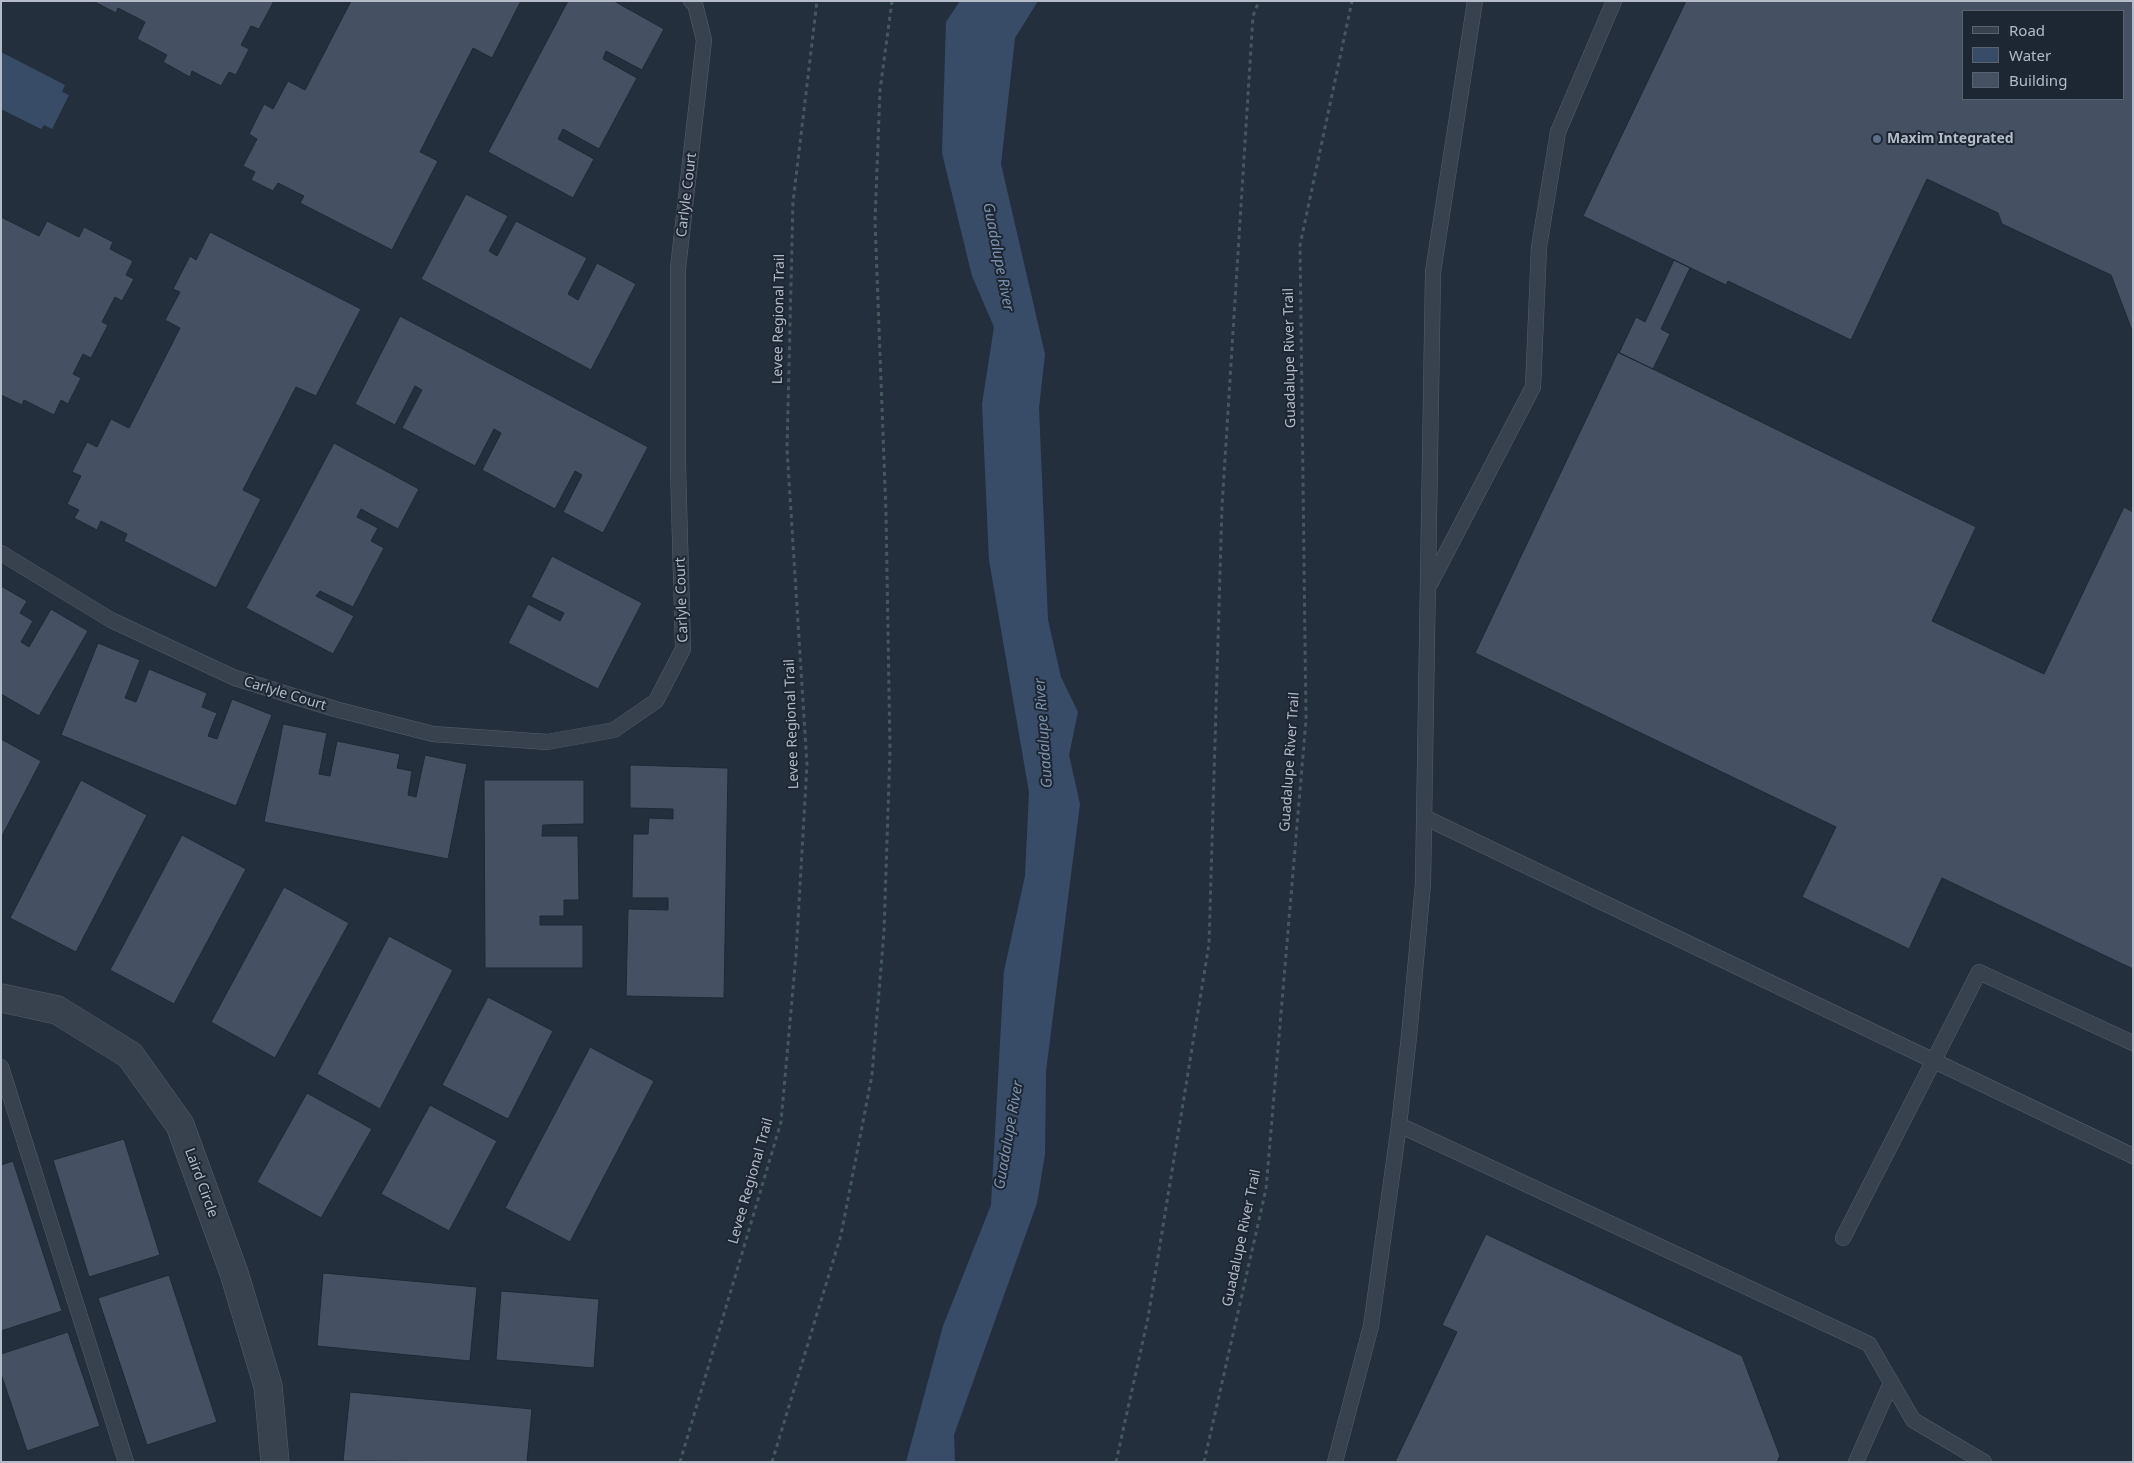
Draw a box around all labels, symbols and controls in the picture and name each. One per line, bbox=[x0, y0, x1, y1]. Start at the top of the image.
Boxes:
legend bbox=[1962, 10, 2124, 100]
text: Road bbox=[2009, 20, 2045, 40]
text: Water bbox=[2009, 45, 2051, 65]
text: Building bbox=[2009, 70, 2067, 90]
place label: Maxim Integrated bbox=[1887, 131, 2014, 147]
marker: Maxim Integrated bbox=[1871, 133, 1883, 145]
street label: Carlyle Court bbox=[673, 152, 701, 238]
water label: Guadalupe River bbox=[979, 201, 1017, 313]
street label: Levee Regional Trail bbox=[769, 254, 789, 384]
street label: Guadalupe River Trail bbox=[1280, 288, 1300, 428]
street label: Carlyle Court bbox=[672, 557, 692, 643]
street label: Levee Regional Trail bbox=[781, 659, 803, 789]
street label: Carlyle Court bbox=[242, 674, 328, 714]
water label: Guadalupe River bbox=[1031, 677, 1057, 789]
street label: Guadalupe River Trail bbox=[1277, 692, 1303, 832]
water label: Guadalupe River bbox=[991, 1079, 1027, 1191]
street label: Levee Regional Trail bbox=[725, 1116, 777, 1246]
street label: Laird Circle bbox=[181, 1146, 221, 1220]
street label: Guadalupe River Trail bbox=[1219, 1168, 1265, 1308]

